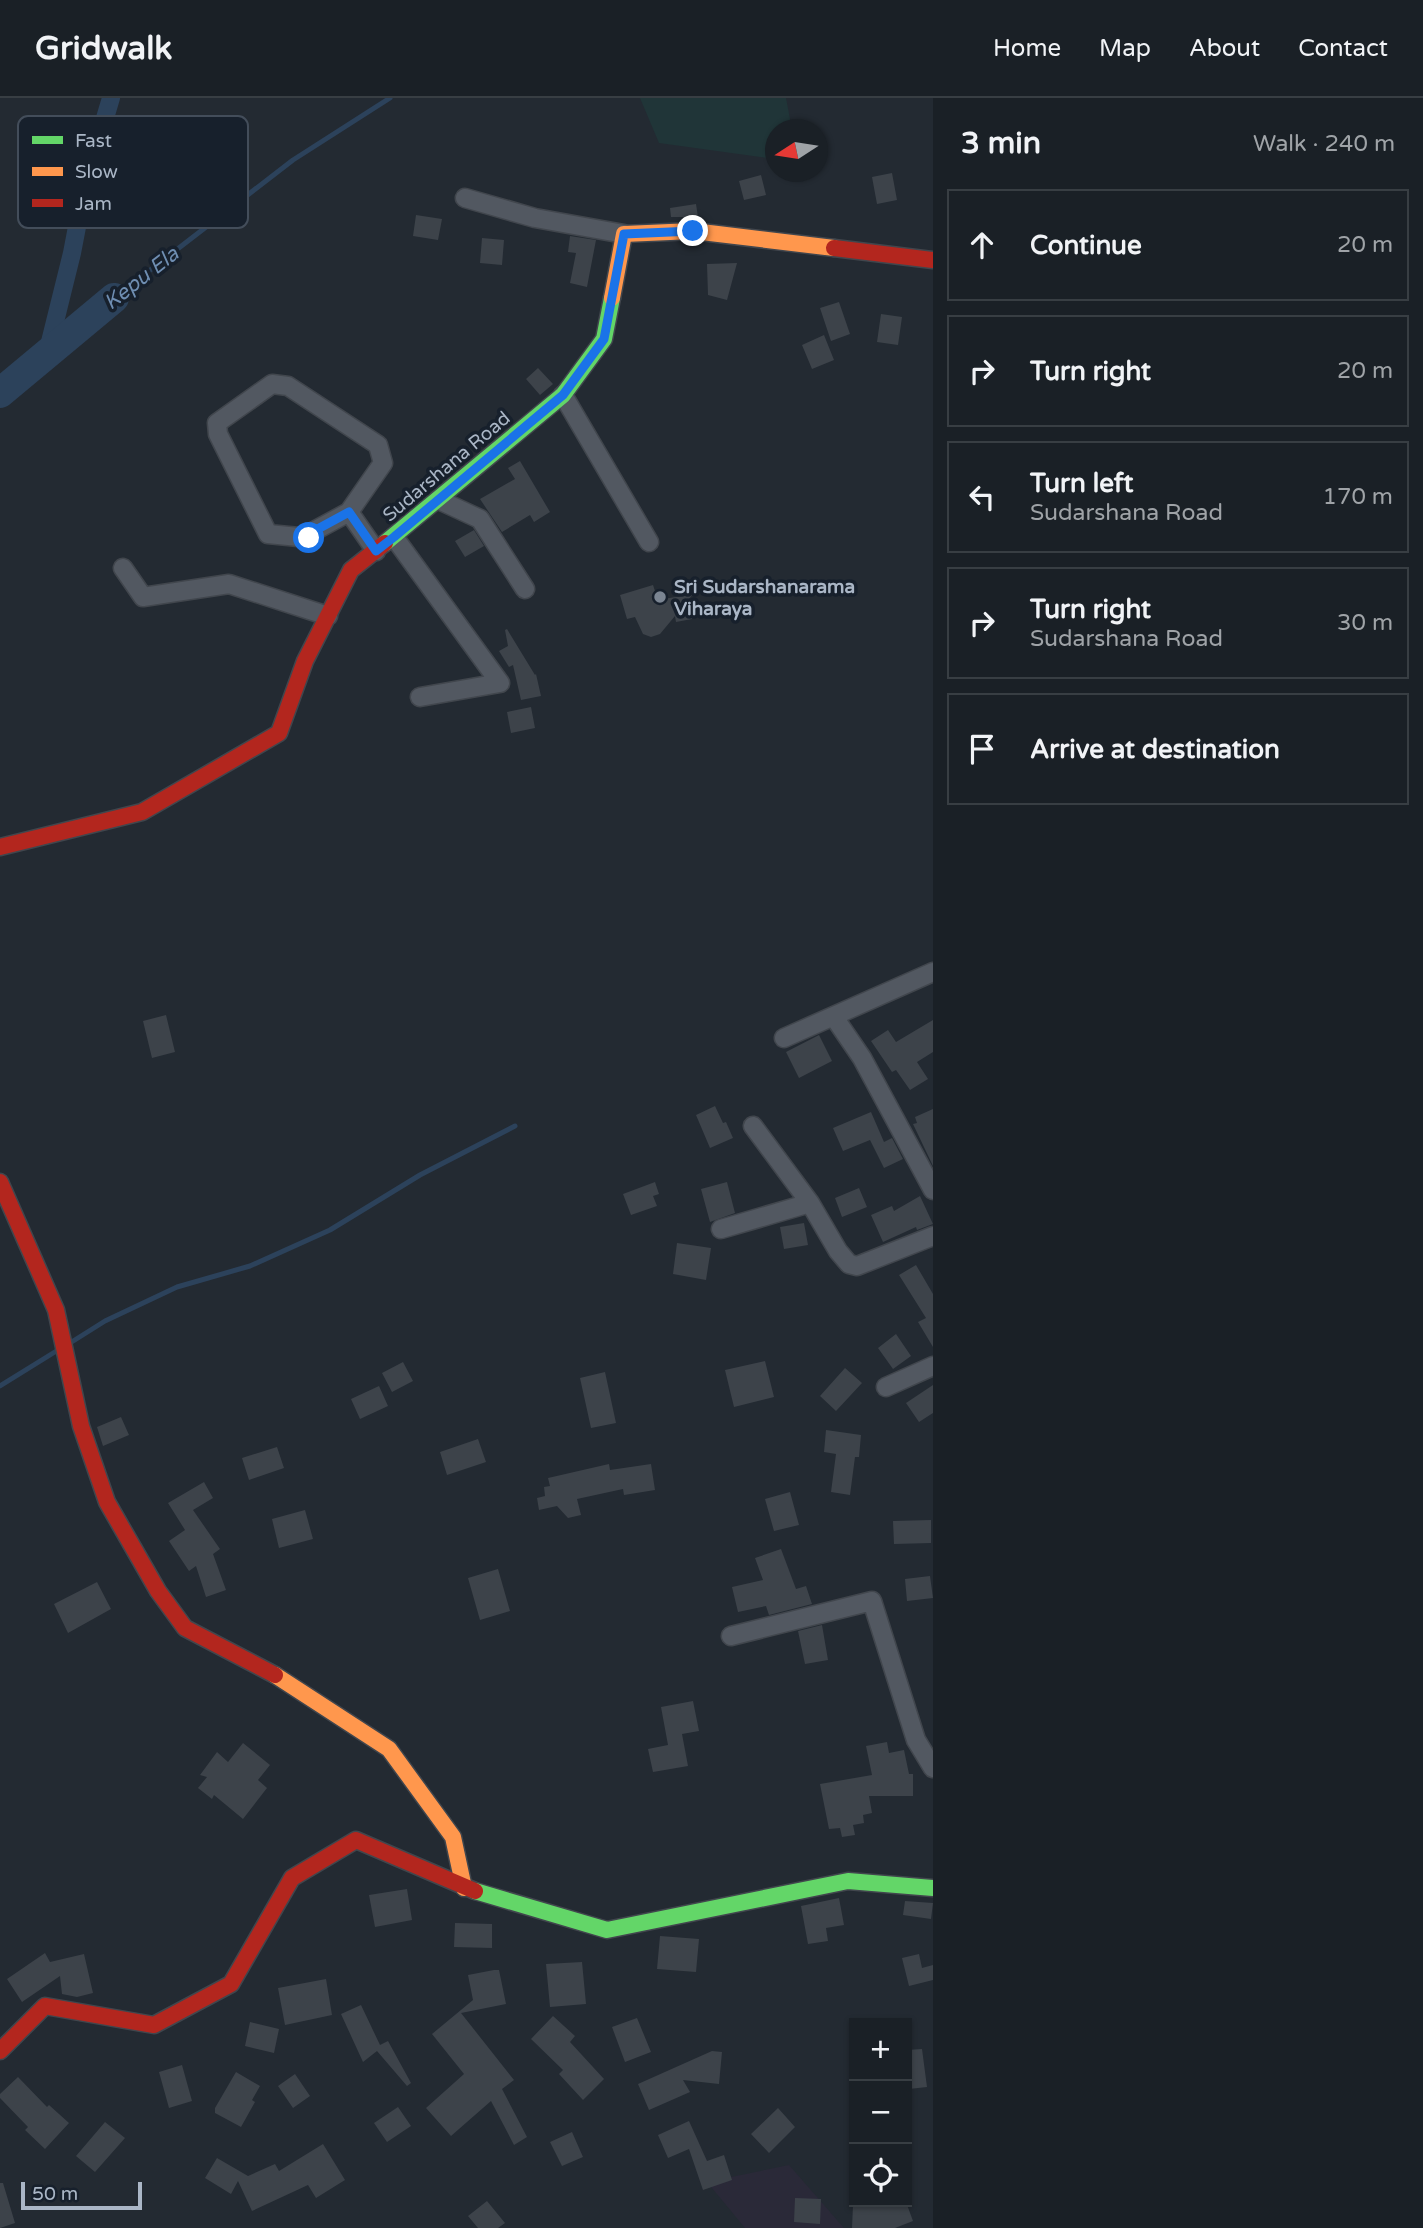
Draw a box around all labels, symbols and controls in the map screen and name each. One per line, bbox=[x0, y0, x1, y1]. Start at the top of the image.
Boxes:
text: Gridwalk bbox=[35, 29, 172, 68]
text: Home bbox=[993, 34, 1061, 63]
text: Map bbox=[1099, 34, 1151, 63]
text: About bbox=[1189, 34, 1260, 63]
text: Contact bbox=[1298, 34, 1388, 63]
legend bbox=[18, 116, 248, 228]
north arrow bbox=[765, 119, 828, 182]
text: 3 min bbox=[961, 125, 1041, 162]
text: Fast bbox=[75, 130, 112, 152]
text: Walk · 240 m bbox=[1253, 130, 1395, 158]
text: Slow bbox=[75, 161, 118, 183]
text: Jam bbox=[75, 193, 112, 215]
route end bbox=[677, 215, 708, 246]
icon: ahead bbox=[963, 226, 1001, 264]
text: Continue bbox=[1030, 230, 1142, 261]
text: 20 m bbox=[1337, 231, 1393, 259]
water label: Kepu Ela bbox=[99, 241, 185, 315]
icon: right bbox=[963, 352, 1001, 390]
text: Turn right bbox=[1030, 356, 1151, 387]
text: 20 m bbox=[1337, 357, 1393, 385]
street label: Sudarshana Road bbox=[379, 407, 515, 526]
text: Turn left bbox=[1030, 468, 1133, 499]
icon: left bbox=[963, 478, 1001, 516]
text: 170 m bbox=[1323, 483, 1393, 511]
text: Sudarshana Road bbox=[1030, 499, 1223, 527]
route start bbox=[293, 522, 324, 553]
place label: Sri Sudarshanarama Viharaya bbox=[674, 576, 855, 621]
marker: Sri Sudarshanarama Viharaya bbox=[652, 589, 668, 605]
text: Turn right bbox=[1030, 594, 1151, 625]
icon: right bbox=[963, 604, 1001, 642]
text: 30 m bbox=[1337, 609, 1393, 637]
text: Sudarshana Road bbox=[1030, 625, 1223, 653]
icon: arrive bbox=[963, 730, 1001, 768]
text: Arrive at destination bbox=[1030, 734, 1280, 765]
map controls bbox=[849, 2018, 912, 2207]
button: + bbox=[849, 2018, 912, 2081]
button: − bbox=[849, 2081, 912, 2144]
button: locate bbox=[849, 2144, 912, 2207]
scale bar bbox=[21, 2179, 142, 2211]
text: 50 m bbox=[32, 2183, 78, 2205]

